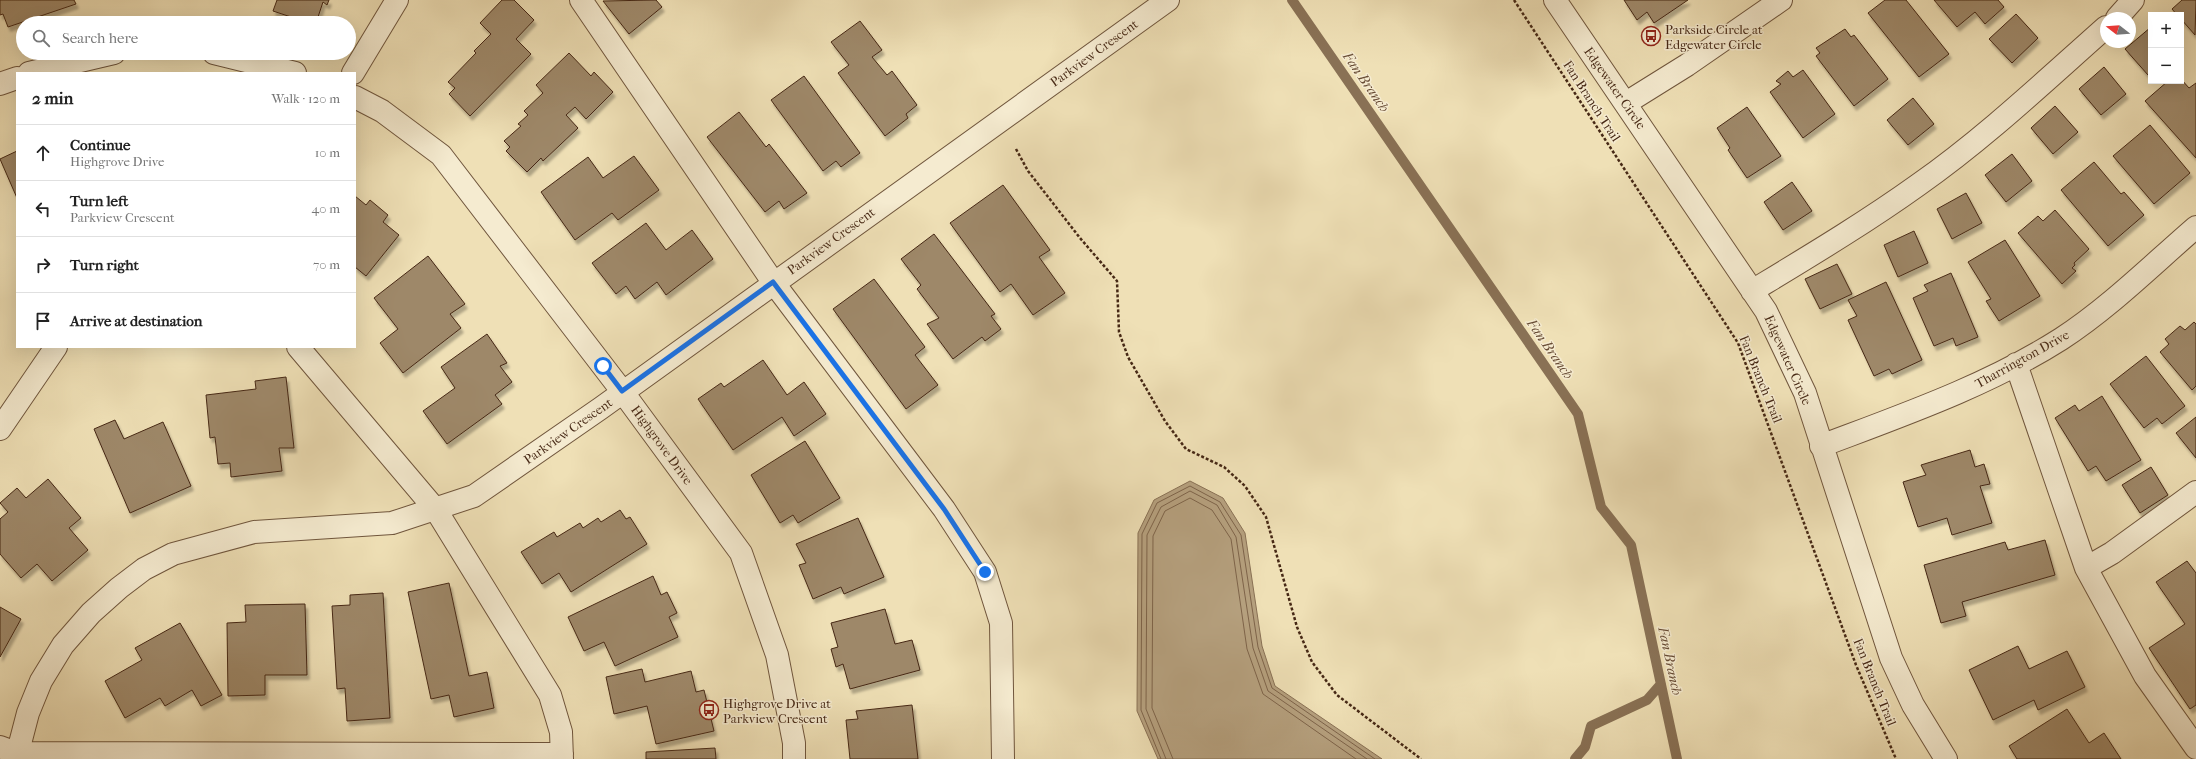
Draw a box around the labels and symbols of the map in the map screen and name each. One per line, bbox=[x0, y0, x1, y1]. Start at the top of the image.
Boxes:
north arrow bbox=[2100, 12, 2136, 48]
street label: Parkview Crescent bbox=[1047, 16, 1141, 90]
place label: Parkside Circle at Edgewater Circle bbox=[1665, 22, 1763, 52]
bus stop icon: Parkside Circle at Edgewater Circle bbox=[1640, 25, 1662, 47]
street label: Edgewater Circle bbox=[1581, 44, 1649, 132]
water label: Fan Branch bbox=[1339, 48, 1393, 115]
street label: Fan Branch Trail bbox=[1560, 58, 1624, 145]
street label: Parkview Crescent bbox=[784, 204, 878, 278]
street label: Edgewater Circle bbox=[1761, 313, 1815, 408]
water label: Fan Branch bbox=[1523, 315, 1577, 382]
street label: Tharrington Drive bbox=[1972, 327, 2072, 391]
street label: Fan Branch Trail bbox=[1737, 333, 1786, 425]
route start bbox=[594, 357, 612, 375]
street label: Parkview Crescent bbox=[521, 395, 615, 467]
street label: Highgrove Drive bbox=[628, 402, 696, 488]
route end bbox=[976, 563, 994, 581]
water label: Fan Branch bbox=[1654, 624, 1686, 697]
street label: Fan Branch Trail bbox=[1851, 636, 1900, 728]
place label: Highgrove Drive at Parkview Crescent bbox=[723, 696, 831, 726]
bus stop icon: Highgrove Drive at Parkview Crescent bbox=[698, 699, 720, 721]

